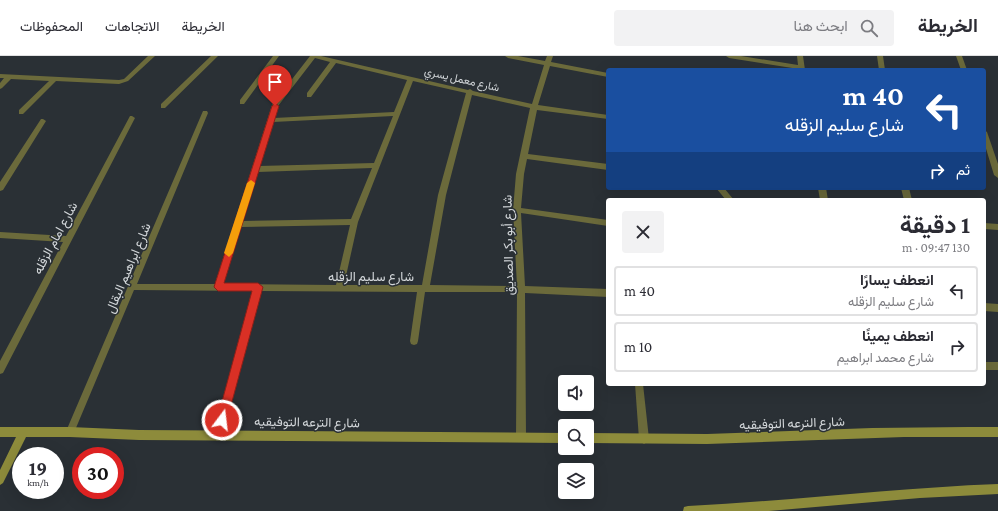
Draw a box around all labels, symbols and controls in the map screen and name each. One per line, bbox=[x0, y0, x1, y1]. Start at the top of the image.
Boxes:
search box bbox=[614, 10, 894, 46]
text: الخريطة bbox=[918, 15, 978, 36]
icon: search bbox=[858, 17, 880, 39]
text: المحفوظات bbox=[20, 18, 83, 34]
text: الاتجاهات bbox=[105, 18, 159, 34]
text: الخريطة bbox=[181, 18, 225, 34]
text: ابحث هنا bbox=[794, 18, 848, 34]
pin bbox=[258, 65, 292, 106]
street label: شارع معمل يسري bbox=[422, 65, 501, 97]
icon: arrive bbox=[264, 71, 286, 93]
text: 40 m bbox=[843, 80, 904, 111]
icon: left bbox=[918, 84, 970, 136]
text: شارع سليم الزقله bbox=[785, 115, 904, 135]
icon: right bbox=[926, 160, 948, 182]
text: ثم bbox=[956, 162, 970, 178]
street label: شارع أبو بكر الصديق bbox=[500, 195, 518, 295]
street label: شارع امام الزقله bbox=[30, 199, 82, 278]
button: close bbox=[622, 211, 664, 253]
text: 1 دقيقة bbox=[900, 211, 970, 238]
street label: شارع ابراهيم البقال bbox=[102, 221, 156, 316]
text: 130 m · 09:47 bbox=[902, 240, 970, 255]
street label: شارع سليم الزقله bbox=[328, 269, 414, 286]
text: انعطف يسارًا bbox=[860, 272, 934, 288]
icon: left bbox=[946, 280, 968, 302]
text: 40 m bbox=[624, 283, 655, 299]
text: شارع سليم الزقله bbox=[848, 294, 934, 309]
text: انعطف يمينًا bbox=[862, 328, 934, 344]
icon: right bbox=[946, 336, 968, 358]
text: 10 m bbox=[624, 339, 652, 355]
text: شارع محمد ابراهيم bbox=[837, 350, 934, 365]
map controls bbox=[558, 375, 594, 499]
button: sound bbox=[558, 375, 594, 411]
position arrow bbox=[201, 399, 243, 441]
street label: شارع الترعه التوفيقيه bbox=[254, 414, 360, 432]
street label: شارع الترعه التوفيقيه bbox=[739, 414, 845, 434]
button: search bbox=[558, 419, 594, 455]
speed limit sign: 30 bbox=[72, 447, 124, 499]
text: 19 bbox=[29, 457, 47, 479]
button: layers bbox=[558, 463, 594, 499]
text: km/h bbox=[27, 477, 49, 488]

